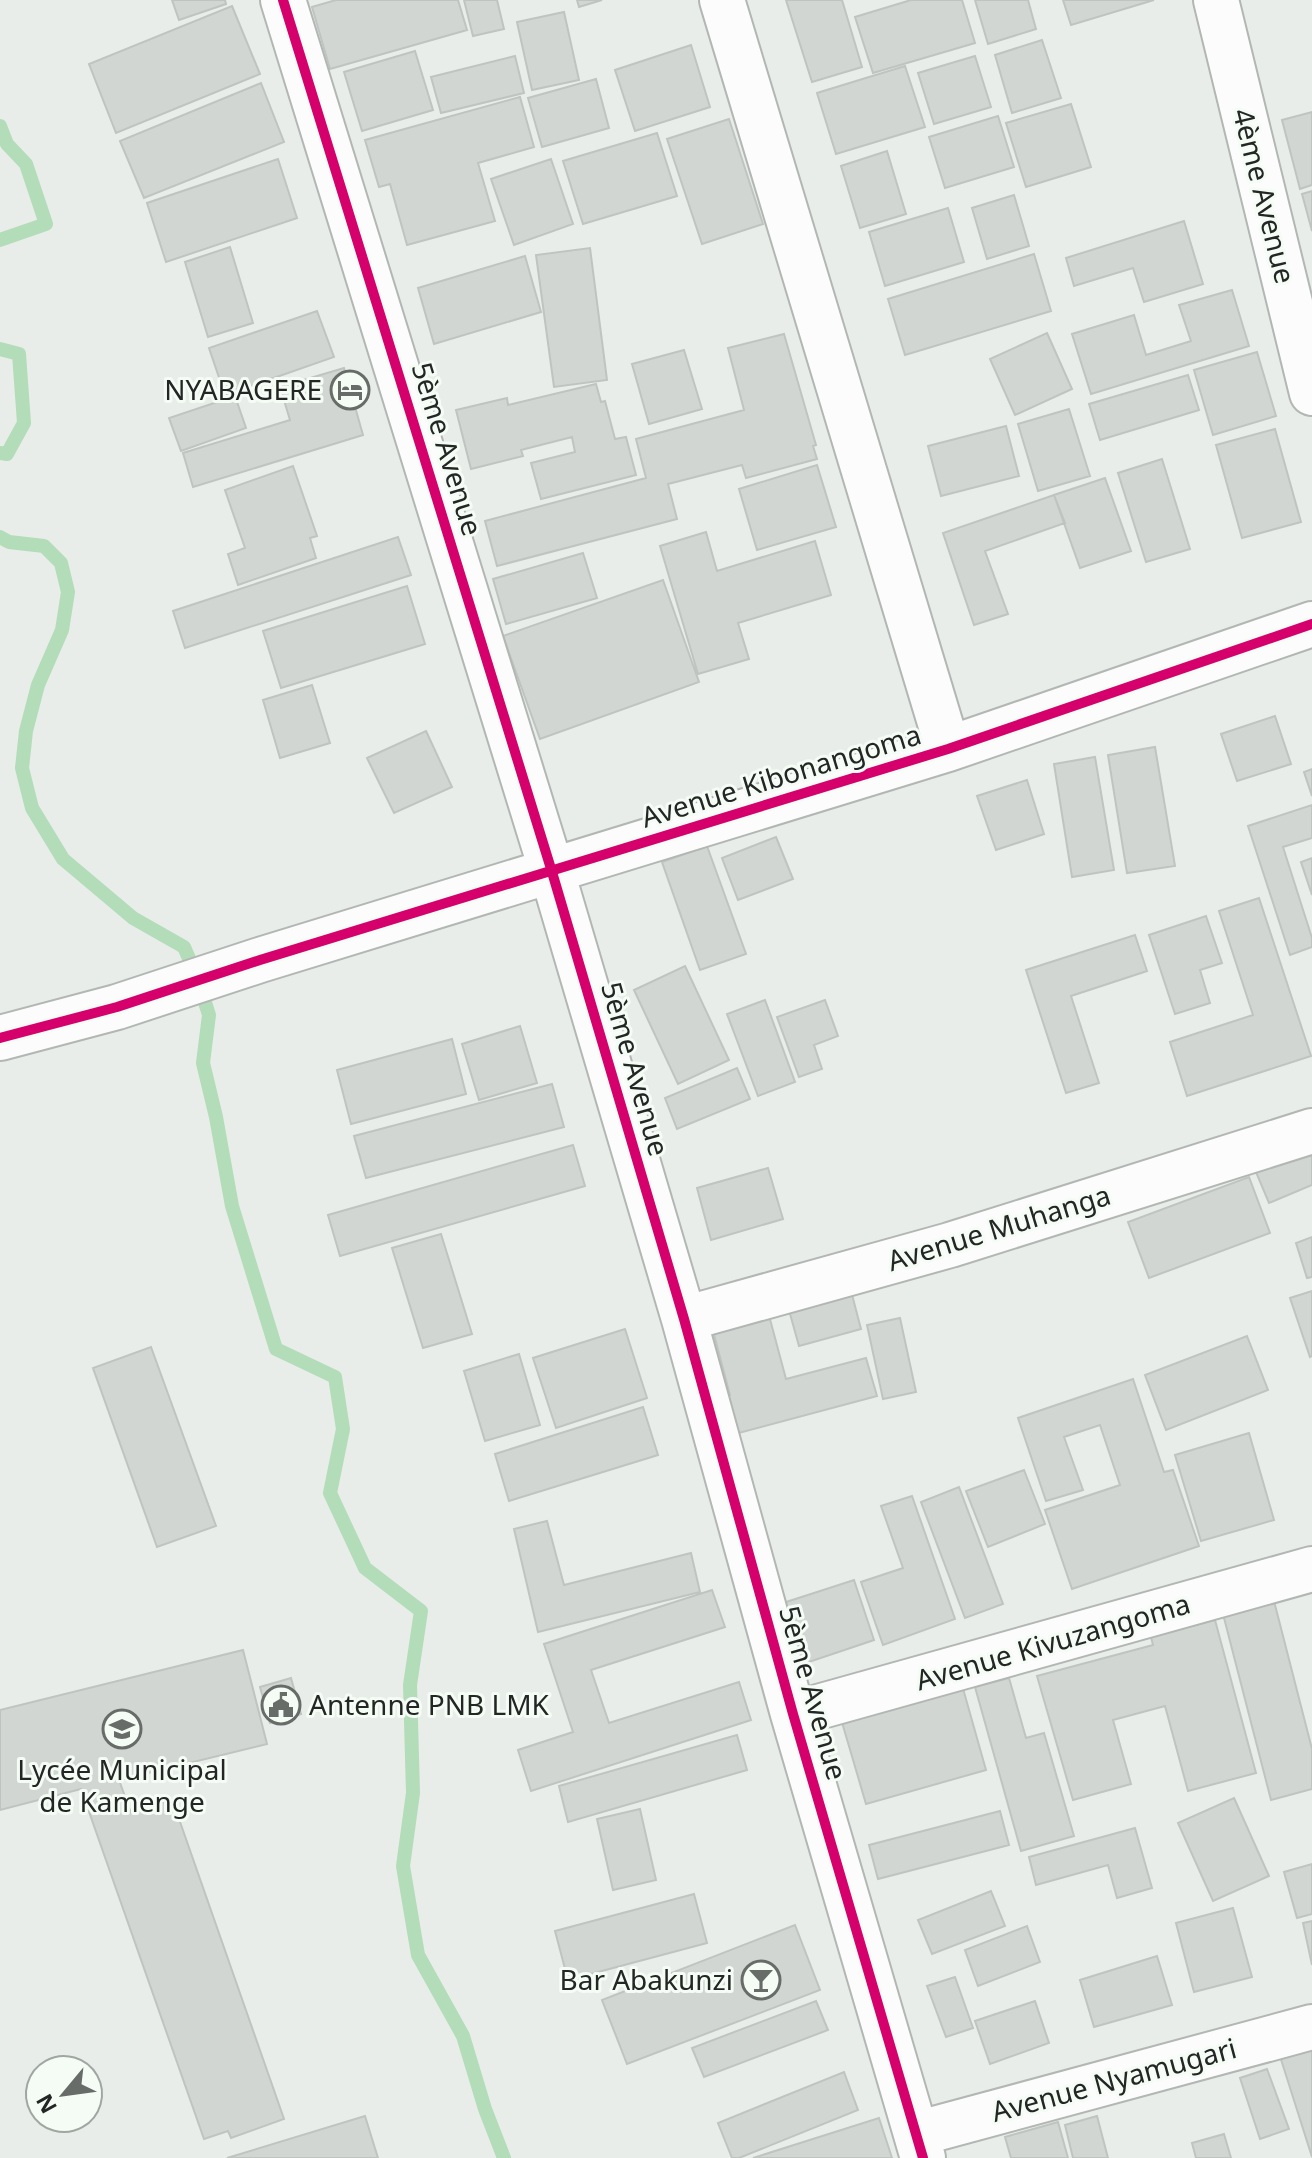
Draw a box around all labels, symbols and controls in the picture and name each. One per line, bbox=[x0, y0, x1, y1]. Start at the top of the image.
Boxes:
street label: 4ème Avenue bbox=[1225, 104, 1305, 287]
street label: 5ème Avenue bbox=[404, 357, 492, 540]
hotel icon: NYABAGERE bbox=[329, 369, 371, 411]
place label: NYABAGERE bbox=[164, 370, 322, 408]
street label: Avenue Kibonangoma bbox=[636, 714, 925, 836]
street label: 5ème Avenue bbox=[593, 977, 679, 1160]
street label: Avenue Muhanga bbox=[882, 1175, 1115, 1279]
street label: Avenue Kivuzangoma bbox=[911, 1584, 1194, 1698]
street label: 5ème Avenue bbox=[771, 1601, 857, 1784]
public building icon: Antenne PNB LMK bbox=[260, 1684, 302, 1726]
place label: Antenne PNB LMK bbox=[309, 1685, 550, 1723]
school or university icon: Lycée Municipal de Kamenge bbox=[101, 1708, 143, 1750]
place label: Lycée Municipal de Kamenge bbox=[17, 1750, 227, 1820]
bar icon: Bar Abakunzi bbox=[740, 1959, 782, 2001]
place label: Bar Abakunzi bbox=[559, 1960, 733, 1998]
street label: Avenue Nyamugari bbox=[987, 2028, 1240, 2130]
north arrow bbox=[24, 2054, 104, 2134]
text: N bbox=[28, 2089, 63, 2119]

